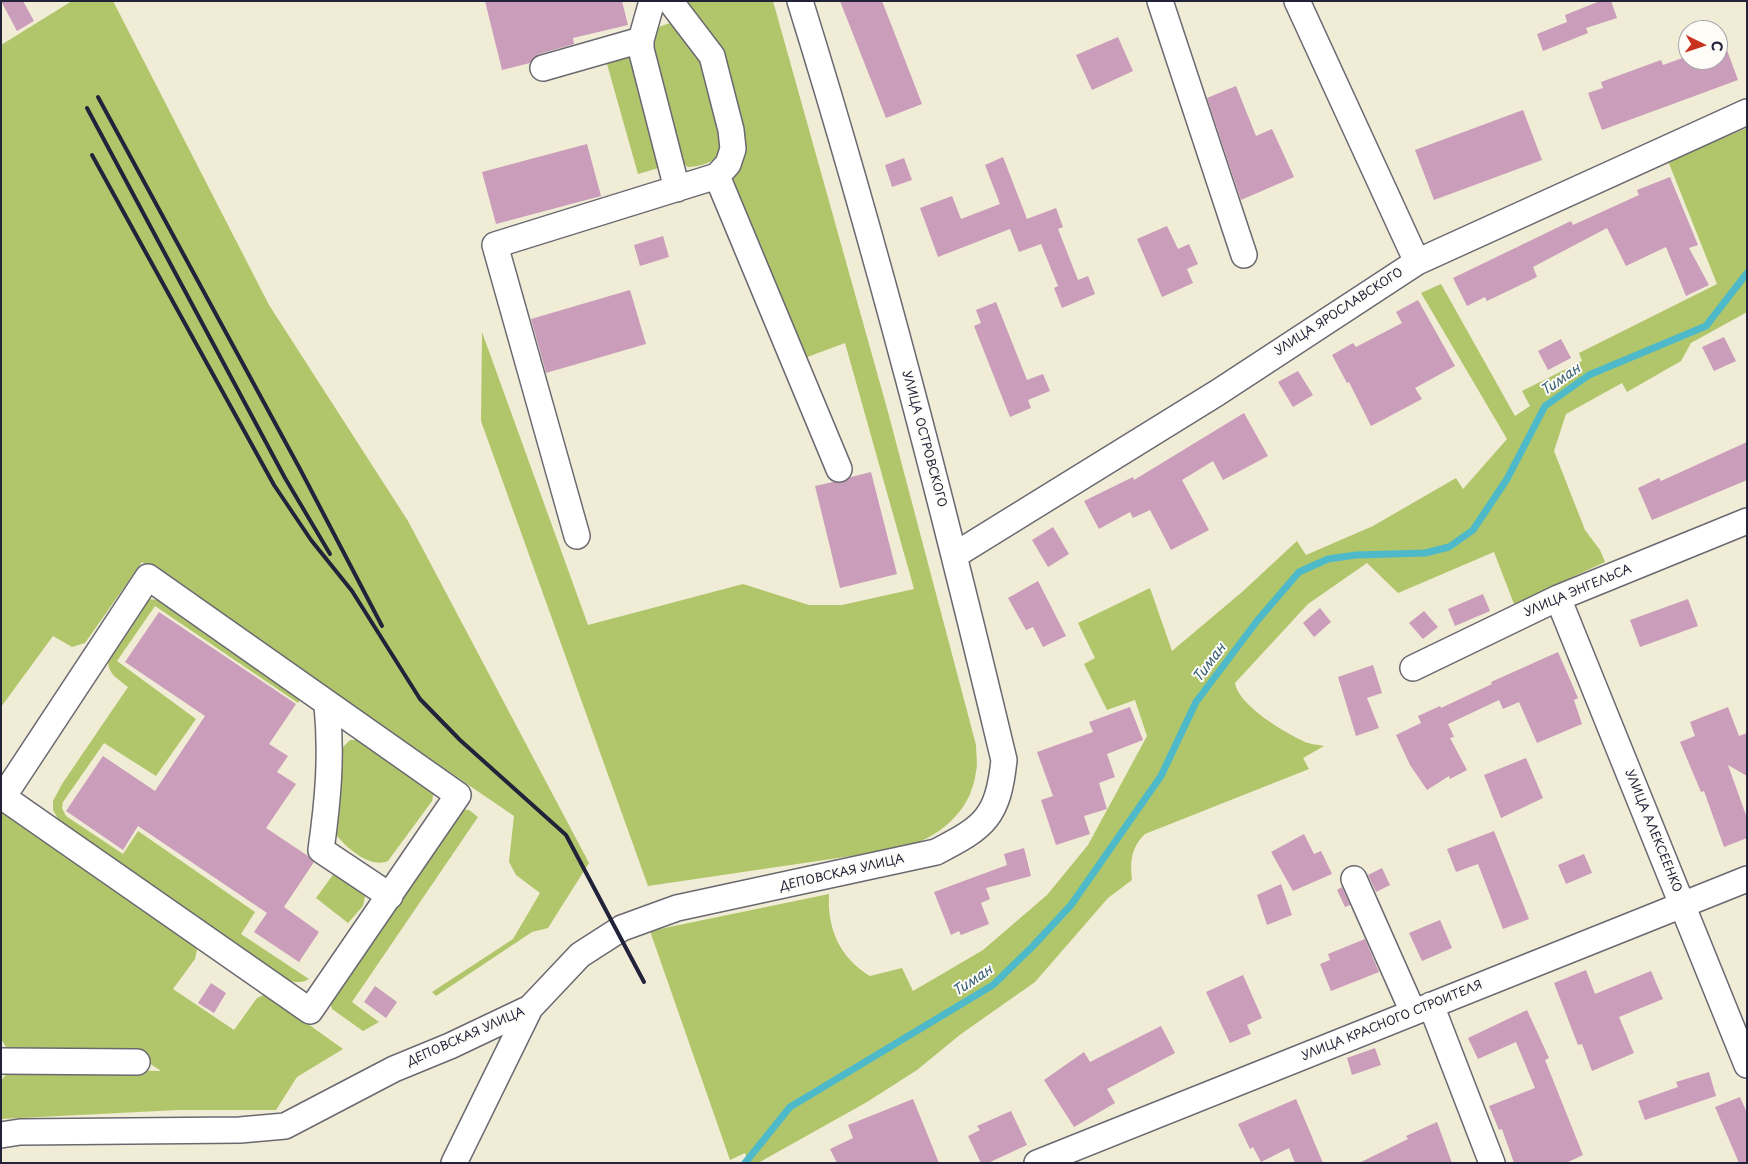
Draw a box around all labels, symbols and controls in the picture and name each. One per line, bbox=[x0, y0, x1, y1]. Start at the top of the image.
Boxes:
north arrow bbox=[1678, 20, 1728, 70]
text: С bbox=[1707, 40, 1728, 52]
street label: УЛИЦА ЯРОСЛАВСКОГО bbox=[1272, 265, 1406, 359]
water label: Тиман bbox=[1538, 360, 1584, 400]
street label: УЛИЦА ОСТРОВСКОГО bbox=[899, 369, 949, 509]
street label: УЛИЦА ЭНГЕЛЬСА bbox=[1522, 562, 1634, 620]
water label: Тиман bbox=[1190, 640, 1230, 686]
street label: УЛИЦА АЛЕКСЕЕНКО bbox=[1622, 767, 1684, 895]
street label: ДЕПОВСКАЯ УЛИЦА bbox=[778, 852, 906, 894]
water label: Тиман bbox=[950, 962, 996, 1000]
street label: УЛИЦА КРАСНОГО СТРОИТЕЛЯ bbox=[1300, 978, 1484, 1064]
street label: ДЕПОВСКАЯ УЛИЦА bbox=[405, 1005, 527, 1069]

